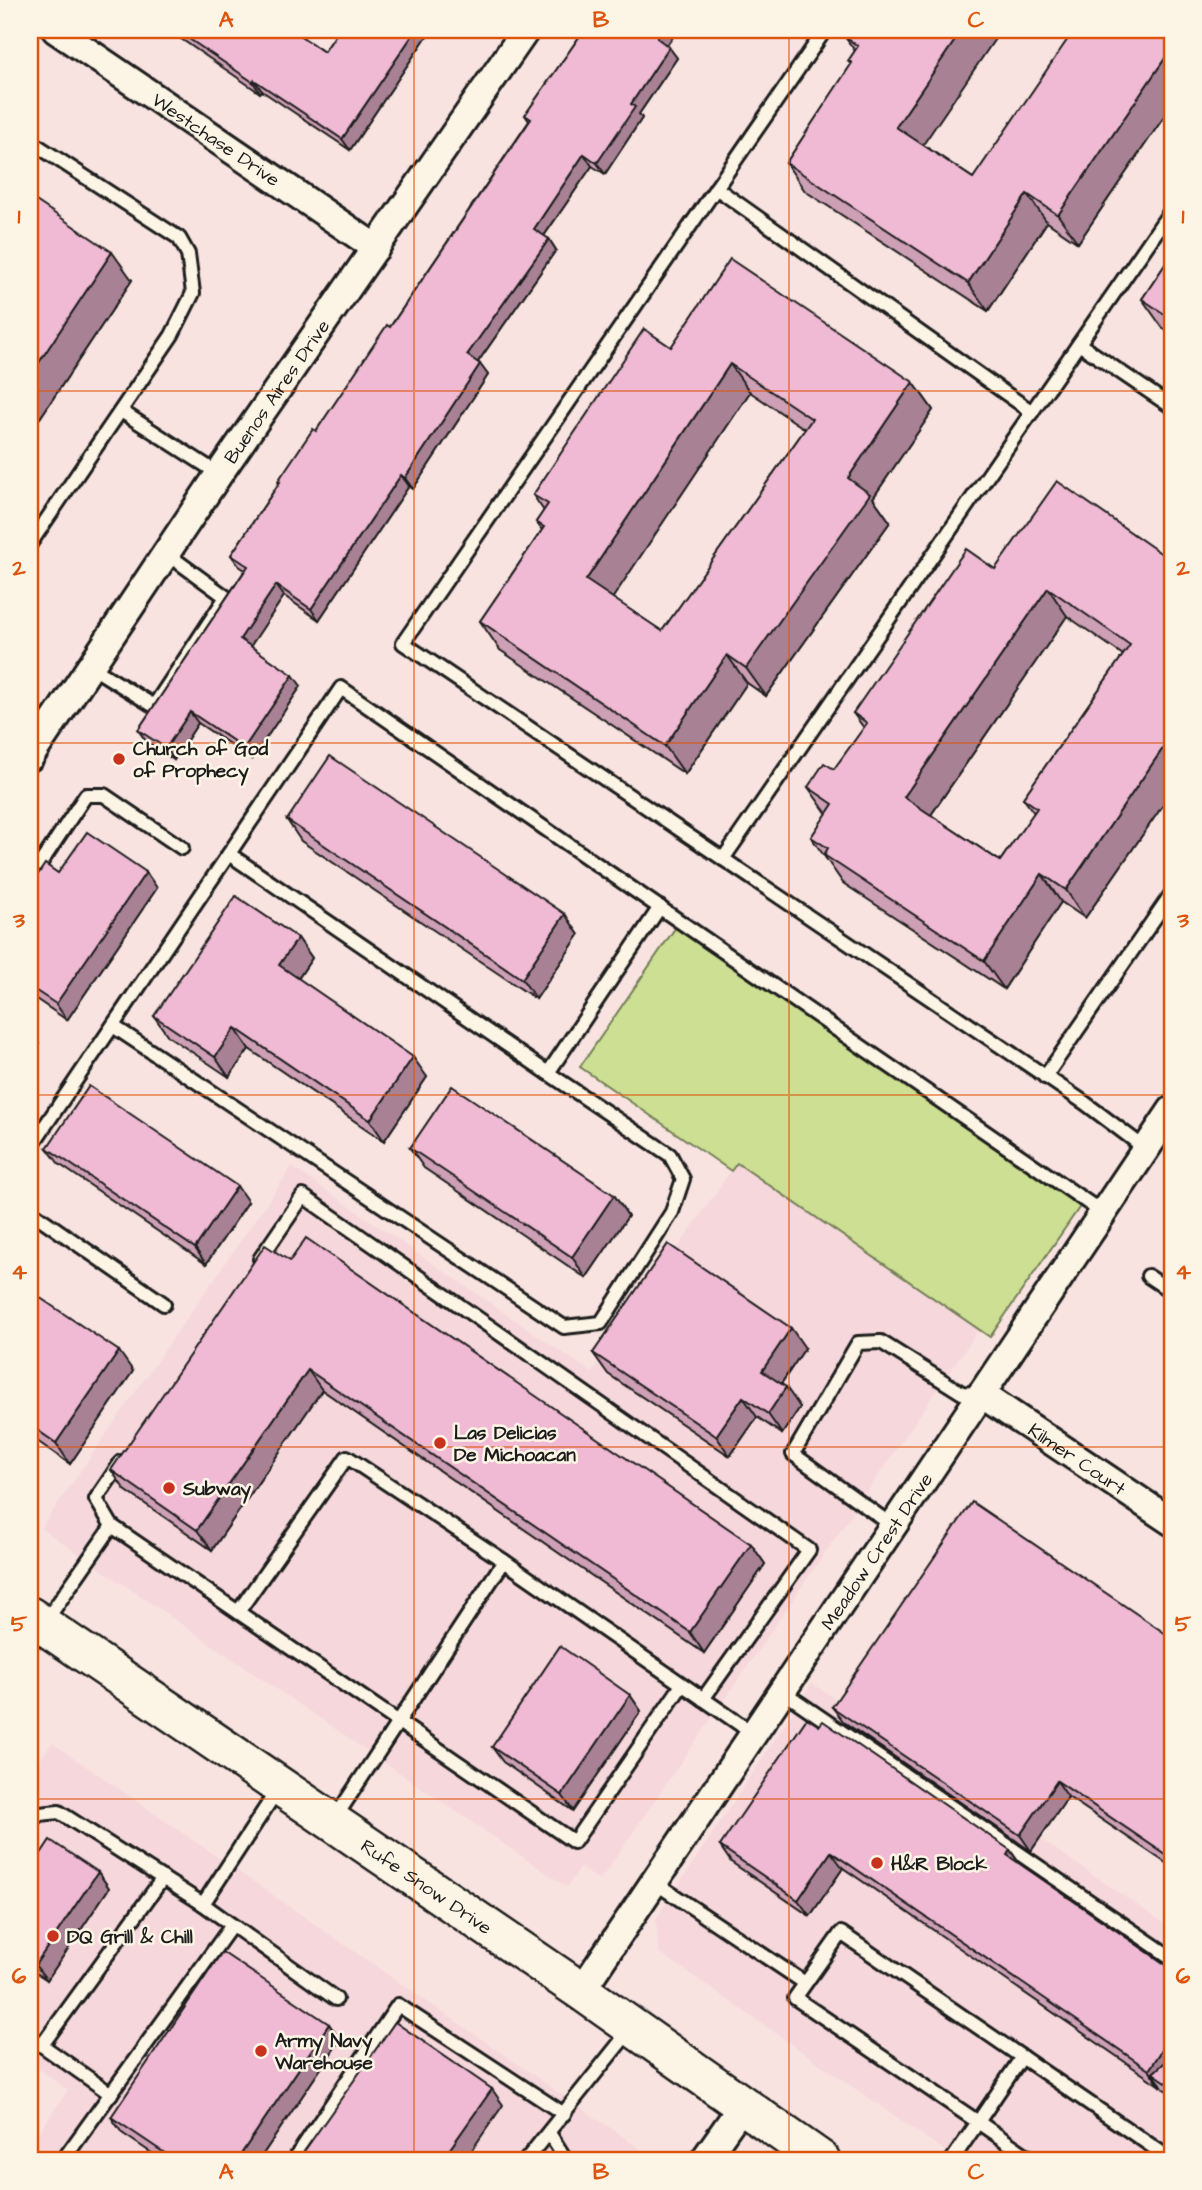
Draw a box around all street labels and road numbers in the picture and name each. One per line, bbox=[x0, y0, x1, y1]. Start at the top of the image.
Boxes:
street label: Westchase Drive bbox=[146, 87, 285, 194]
street label: Buenos Aires Drive bbox=[218, 315, 337, 469]
street label: Kilmer Court bbox=[1022, 1417, 1131, 1503]
street label: Meadow Crest Drive bbox=[815, 1468, 940, 1636]
street label: Rufe Snow Drive bbox=[355, 1833, 497, 1942]

